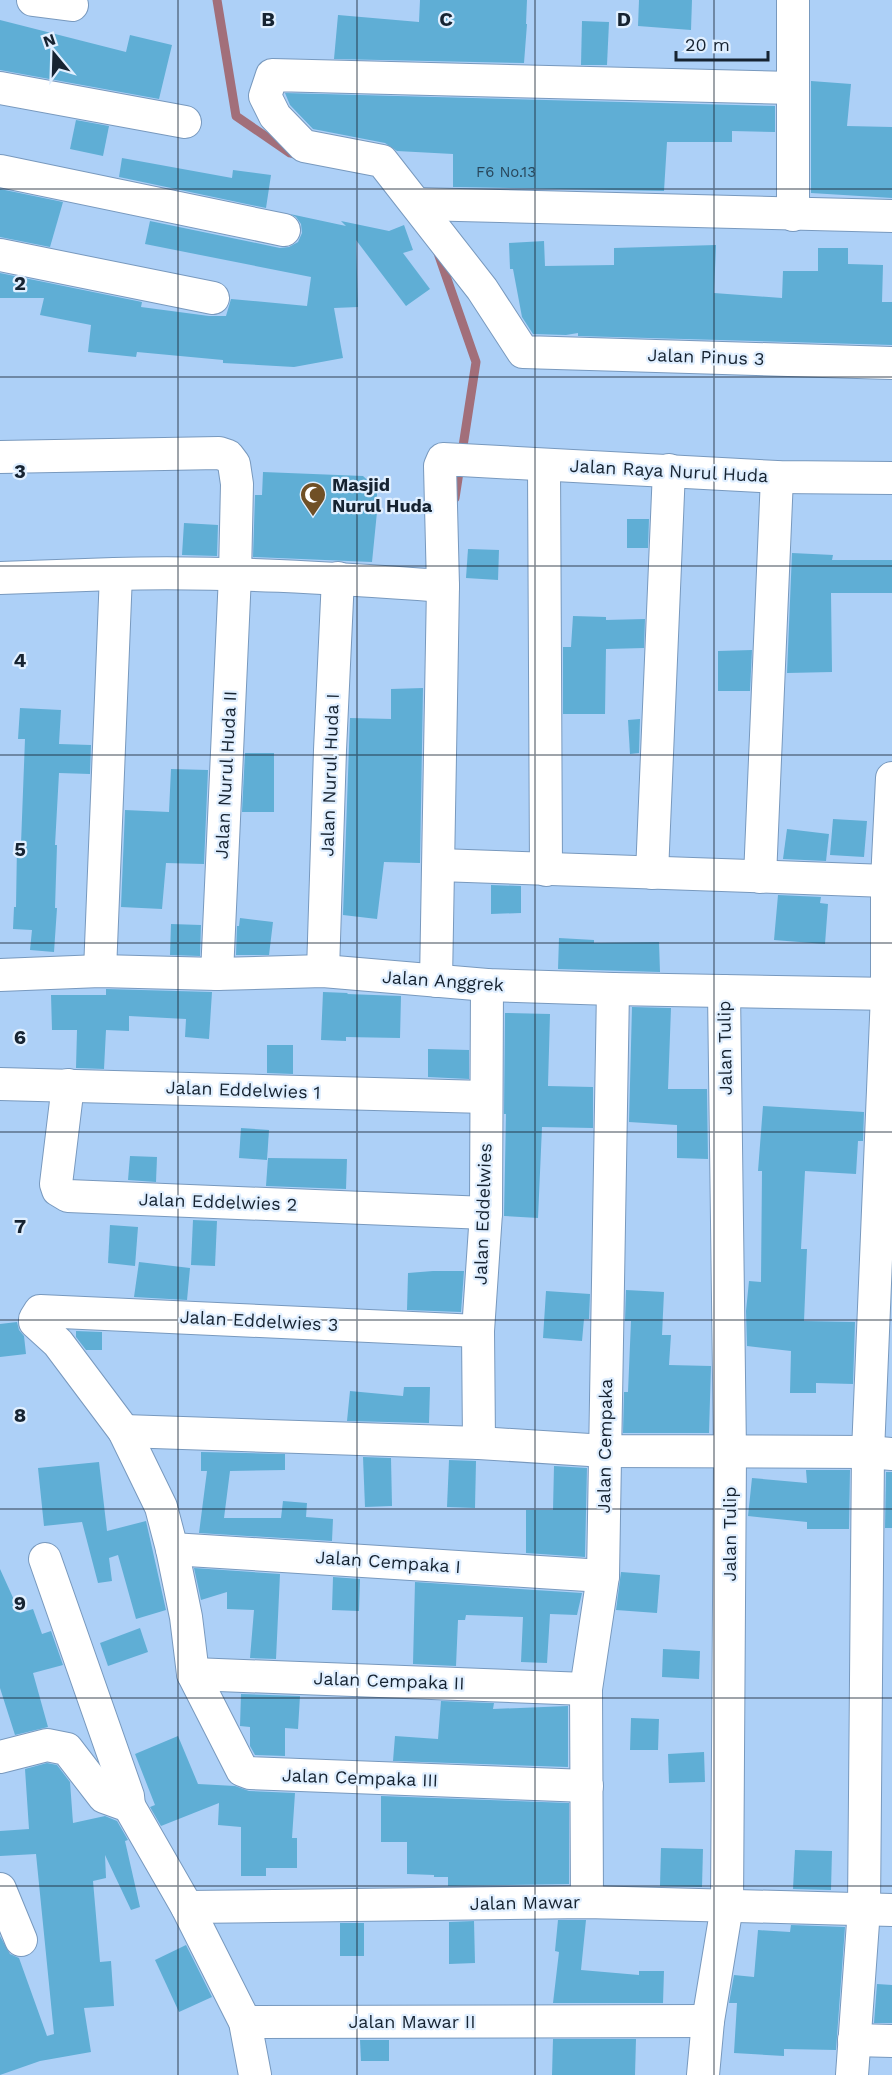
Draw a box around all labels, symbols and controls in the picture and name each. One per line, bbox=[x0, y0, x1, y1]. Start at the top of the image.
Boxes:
text: B bbox=[261, 7, 275, 31]
text: C bbox=[439, 7, 453, 31]
text: D bbox=[617, 7, 631, 31]
north arrow bbox=[24, 24, 84, 84]
scale bar bbox=[676, 24, 768, 62]
text: N bbox=[41, 29, 58, 51]
text: 20 m bbox=[685, 34, 730, 55]
house number: F6 No.13 bbox=[476, 163, 536, 181]
text: 2 bbox=[14, 271, 26, 295]
street label: Jalan Pinus 3 bbox=[647, 344, 765, 369]
street label: Jalan Raya Nurul Huda bbox=[569, 455, 769, 486]
text: 3 bbox=[14, 459, 26, 483]
place label: Masjid Nurul Huda bbox=[332, 474, 433, 516]
mosque icon: Masjid Nurul Huda bbox=[298, 480, 328, 518]
text: 4 bbox=[14, 648, 27, 672]
street label: Jalan Nurul Huda II bbox=[211, 690, 240, 860]
street label: Jalan Nurul Huda I bbox=[316, 693, 343, 857]
text: 5 bbox=[14, 837, 26, 861]
street label: Jalan Anggrek bbox=[381, 966, 505, 995]
street label: Jalan Tulip bbox=[713, 1000, 736, 1096]
text: 6 bbox=[14, 1025, 26, 1049]
street label: Jalan Eddelwies 1 bbox=[165, 1076, 321, 1103]
street label: Jalan Eddelwies bbox=[470, 1143, 495, 1285]
street label: Jalan Eddelwies 2 bbox=[138, 1188, 298, 1215]
text: 7 bbox=[14, 1214, 26, 1238]
street label: Jalan Eddelwies 3 bbox=[179, 1306, 339, 1335]
street label: Jalan Cempaka bbox=[593, 1379, 616, 1513]
text: 8 bbox=[14, 1403, 26, 1427]
street label: Jalan Tulip bbox=[719, 1487, 740, 1581]
street label: Jalan Cempaka I bbox=[315, 1546, 461, 1577]
text: 9 bbox=[14, 1591, 26, 1615]
street label: Jalan Cempaka II bbox=[313, 1667, 465, 1694]
street label: Jalan Cempaka III bbox=[282, 1764, 438, 1791]
street label: Jalan Mawar bbox=[469, 1891, 581, 1914]
street label: Jalan Mawar II bbox=[348, 2011, 476, 2032]

